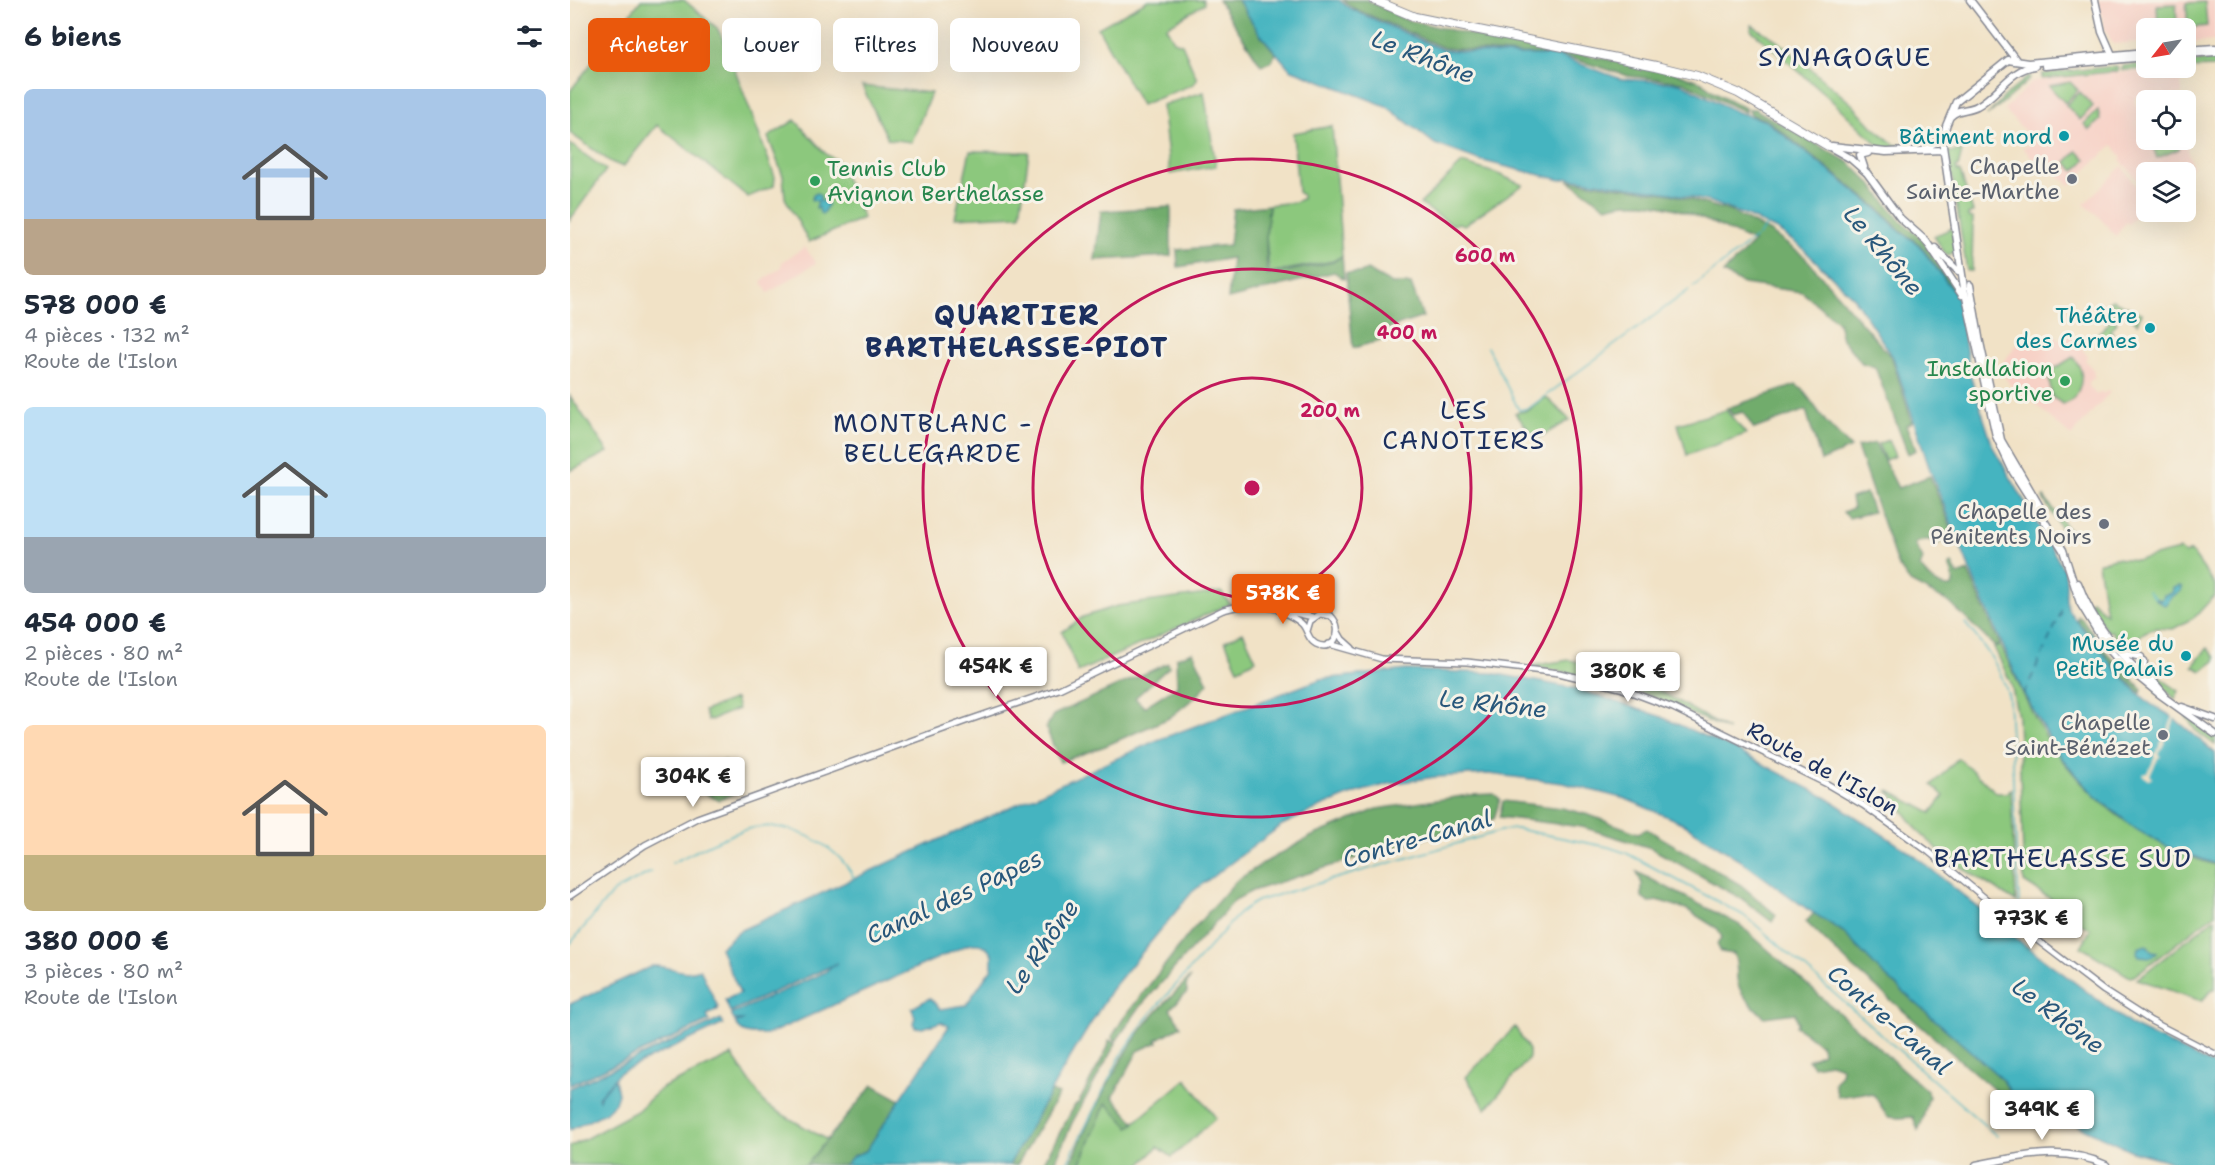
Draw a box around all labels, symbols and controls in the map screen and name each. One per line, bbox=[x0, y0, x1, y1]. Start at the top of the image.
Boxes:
chip: Acheter bbox=[588, 18, 710, 72]
chip: Louer bbox=[722, 18, 821, 72]
chip: Filtres bbox=[833, 18, 938, 72]
chip: Nouveau bbox=[950, 18, 1080, 72]
north arrow bbox=[2136, 18, 2196, 78]
map controls bbox=[2136, 18, 2196, 222]
text: 6 biens bbox=[24, 19, 122, 54]
icon: filters bbox=[513, 20, 546, 53]
water label: Le Rhône bbox=[1367, 23, 1479, 91]
district label: SYNAGOGUE bbox=[1758, 39, 1932, 74]
button: locate bbox=[2136, 90, 2196, 150]
place label: Bâtiment nord bbox=[1899, 122, 2052, 151]
icon: home bbox=[231, 128, 339, 236]
marker: Bâtiment nord bbox=[2057, 129, 2071, 143]
place label: Chapelle Sainte-Marthe bbox=[1906, 152, 2060, 206]
place label: Tennis Club Avignon Berthelasse bbox=[827, 154, 1044, 208]
button: layers bbox=[2136, 162, 2196, 222]
marker: Chapelle Sainte-Marthe bbox=[2065, 172, 2079, 186]
marker: Tennis Club Avignon Berthelasse bbox=[808, 174, 822, 188]
water label: Le Rhône bbox=[1836, 199, 1930, 303]
text: 600 m bbox=[1455, 244, 1516, 268]
text: 578 000 € bbox=[24, 287, 167, 322]
district label: QUARTIER BARTHELASSE-PIOT bbox=[865, 296, 1169, 366]
place label: Théâtre des Carmes bbox=[2016, 301, 2138, 355]
text: 400 m bbox=[1377, 321, 1438, 345]
marker: Théâtre des Carmes bbox=[2143, 321, 2157, 335]
text: 4 pièces · 132 m² bbox=[24, 322, 190, 348]
text: Route de l'Islon bbox=[24, 348, 178, 374]
place label: Installation sportive bbox=[1927, 354, 2053, 408]
marker: Installation sportive bbox=[2058, 374, 2072, 388]
district label: LES CANOTIERS bbox=[1382, 392, 1546, 457]
text: 200 m bbox=[1300, 399, 1361, 423]
district label: MONTBLANC - BELLEGARDE bbox=[833, 405, 1033, 470]
icon: home bbox=[231, 446, 339, 554]
centre of rings bbox=[1242, 478, 1262, 498]
place label: Chapelle des Pénitents Noirs bbox=[1930, 497, 2092, 551]
marker: Chapelle des Pénitents Noirs bbox=[2097, 517, 2111, 531]
pin: 578K € bbox=[1234, 574, 1332, 625]
text: 578K € bbox=[1246, 580, 1320, 606]
text: 454 000 € bbox=[24, 605, 166, 640]
place label: Musée du Petit Palais bbox=[2056, 629, 2174, 683]
text: 2 pièces · 80 m² bbox=[24, 640, 183, 666]
pin: 454K € bbox=[947, 647, 1045, 698]
marker: Musée du Petit Palais bbox=[2179, 649, 2193, 663]
pin: 380K € bbox=[1579, 652, 1677, 703]
text: 454K € bbox=[959, 653, 1033, 679]
text: 380K € bbox=[1590, 658, 1666, 684]
text: Route de l'Islon bbox=[24, 666, 178, 692]
water label: Le Rhône bbox=[1437, 682, 1549, 726]
place label: Chapelle Saint-Bénézet bbox=[2004, 708, 2151, 762]
street label: Route de l'Islon bbox=[1742, 715, 1904, 822]
marker: Chapelle Saint-Bénézet bbox=[2156, 728, 2170, 742]
pin: 304K € bbox=[644, 757, 742, 808]
text: 304K € bbox=[655, 763, 731, 789]
icon: home bbox=[231, 764, 339, 872]
water label: Contre-Canal bbox=[1339, 802, 1495, 876]
district label: BARTHELASSE SUD bbox=[1934, 840, 2192, 875]
water label: Canal des Papes bbox=[861, 842, 1047, 952]
water label: Le Rhône bbox=[998, 893, 1086, 1001]
pin: 773K € bbox=[1982, 899, 2080, 950]
text: 773K € bbox=[1993, 905, 2069, 931]
text: 380 000 € bbox=[24, 923, 169, 958]
water label: Contre-Canal bbox=[1820, 957, 1958, 1083]
text: 3 pièces · 80 m² bbox=[24, 958, 183, 984]
water label: Le Rhône bbox=[2005, 971, 2111, 1061]
text: Route de l'Islon bbox=[24, 984, 178, 1010]
pin: 349K € bbox=[1993, 1090, 2091, 1141]
text: 349K € bbox=[2004, 1096, 2080, 1122]

